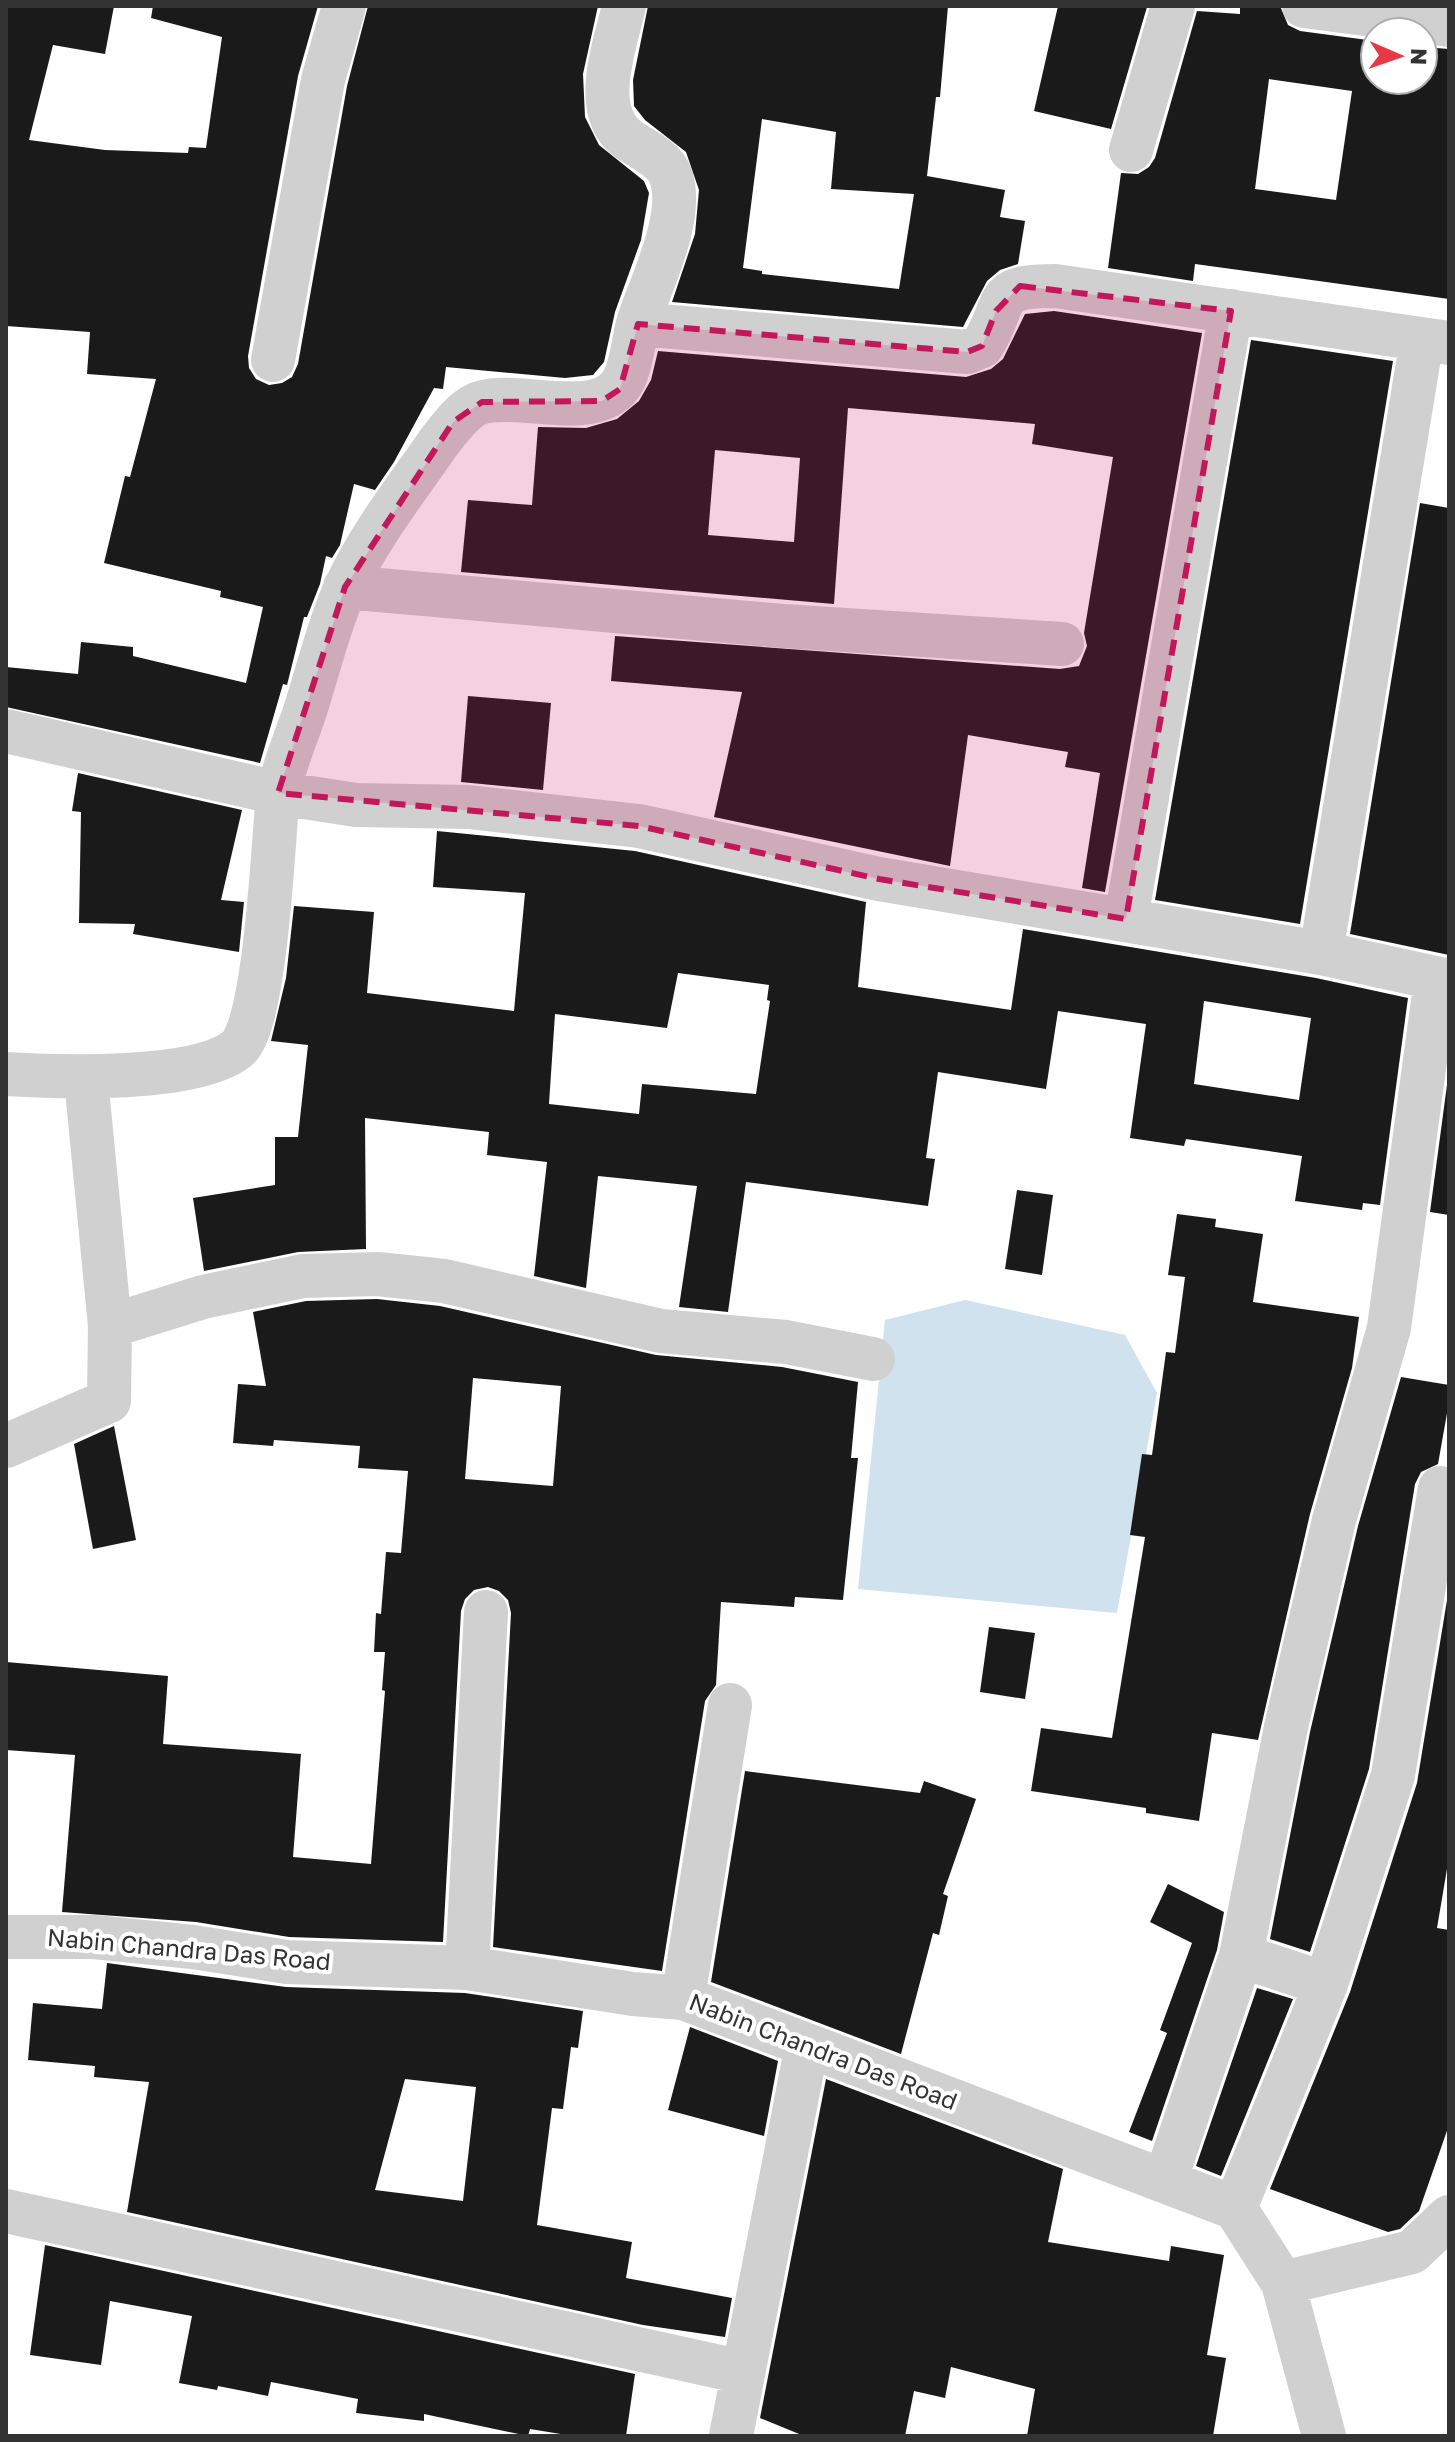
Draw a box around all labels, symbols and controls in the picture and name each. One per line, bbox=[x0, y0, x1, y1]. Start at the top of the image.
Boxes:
north arrow bbox=[1359, 16, 1439, 96]
text: N bbox=[1406, 48, 1433, 66]
street label: Nabin Chandra Das Road bbox=[46, 1922, 332, 1975]
street label: Nabin Chandra Das Road bbox=[686, 1986, 962, 2115]

